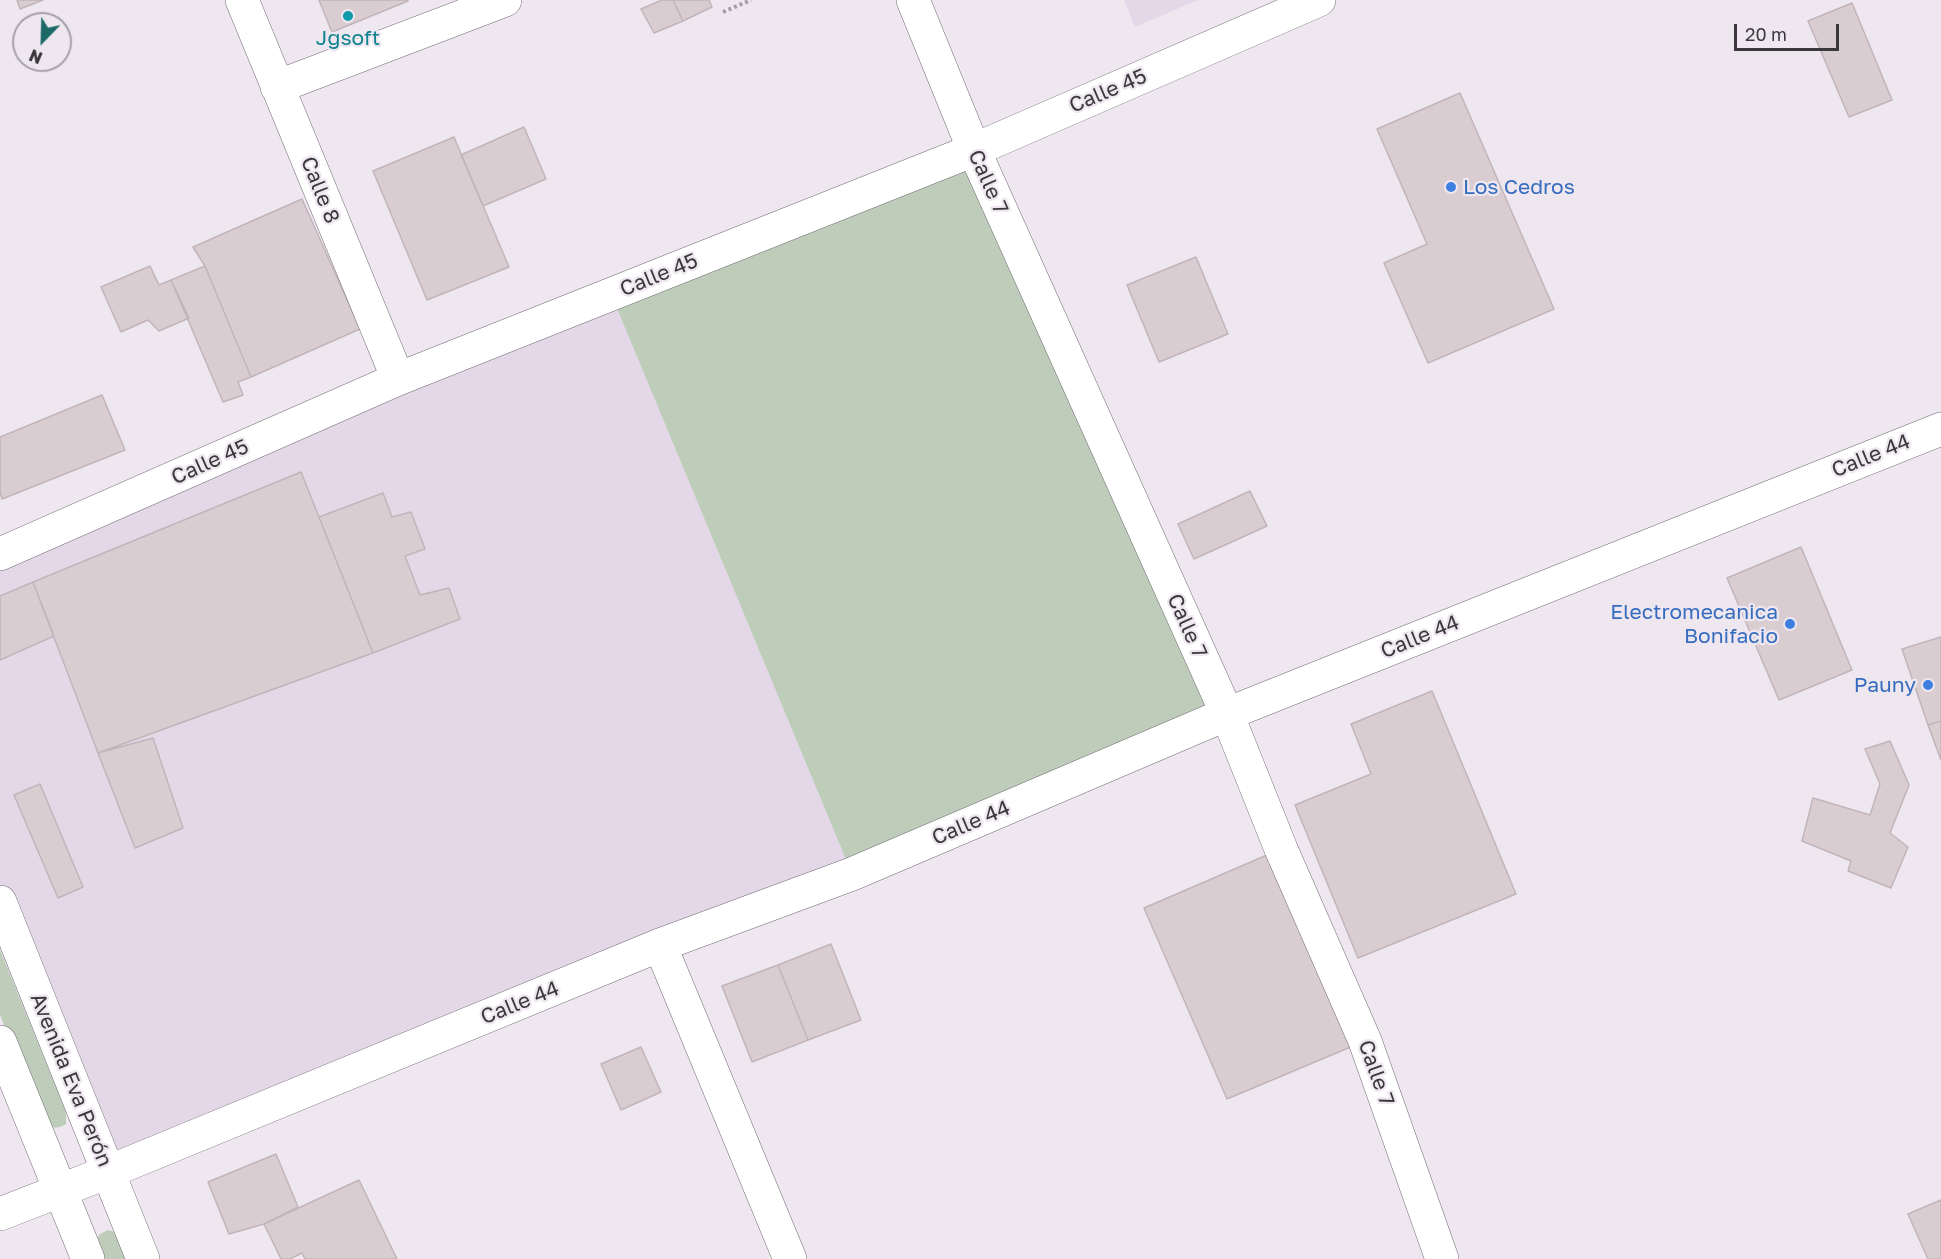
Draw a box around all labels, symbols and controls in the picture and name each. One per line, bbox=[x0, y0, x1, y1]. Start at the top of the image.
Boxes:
marker: Jgsoft bbox=[341, 9, 355, 23]
north arrow bbox=[12, 12, 72, 72]
scale bar bbox=[1737, 12, 1842, 50]
text: 20 m bbox=[1745, 23, 1787, 45]
place label: Jgsoft bbox=[316, 25, 380, 51]
text: N bbox=[26, 45, 45, 68]
street label: Calle 45 bbox=[1065, 63, 1151, 119]
street label: Calle 7 bbox=[963, 146, 1013, 218]
street label: Calle 8 bbox=[295, 153, 345, 227]
place label: Los Cedros bbox=[1463, 174, 1575, 200]
marker: Los Cedros bbox=[1444, 180, 1458, 194]
street label: Calle 45 bbox=[616, 248, 702, 302]
street label: Calle 44 bbox=[1828, 429, 1914, 483]
street label: Calle 45 bbox=[168, 434, 252, 490]
street label: Calle 7 bbox=[1162, 590, 1212, 662]
place label: Electromecanica Bonifacio bbox=[1610, 599, 1778, 649]
street label: Calle 44 bbox=[1377, 610, 1463, 664]
marker: Electromecanica Bonifacio bbox=[1783, 617, 1797, 631]
place label: Pauny bbox=[1854, 672, 1916, 698]
marker: Pauny bbox=[1921, 678, 1935, 692]
street label: Calle 44 bbox=[928, 795, 1014, 851]
street label: Calle 44 bbox=[477, 976, 563, 1030]
street label: Avenida Eva Perón bbox=[25, 990, 117, 1170]
street label: Calle 7 bbox=[1353, 1037, 1399, 1109]

